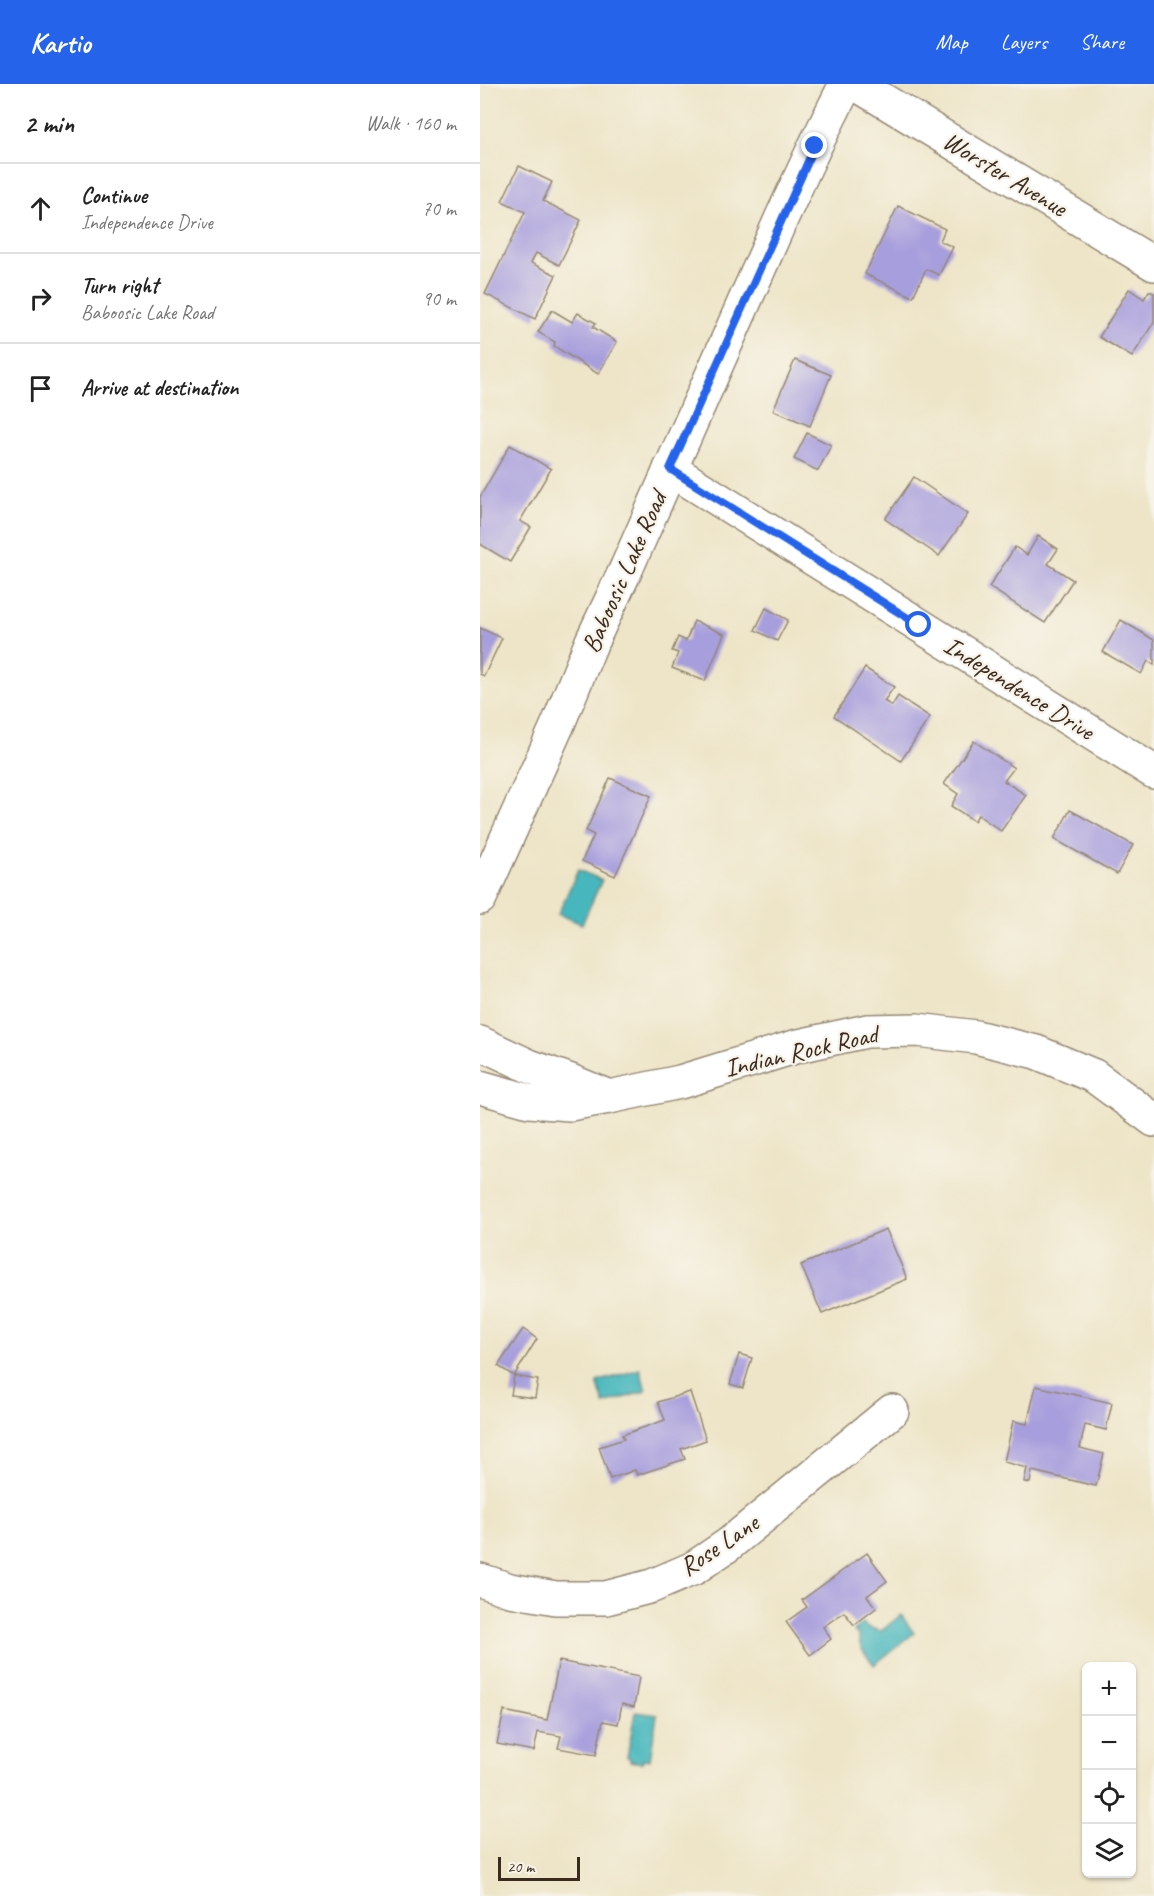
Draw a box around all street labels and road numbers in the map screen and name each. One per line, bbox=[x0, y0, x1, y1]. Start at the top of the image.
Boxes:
street label: Worster Avenue bbox=[937, 124, 1074, 225]
street label: Baboosic Lake Road bbox=[574, 483, 676, 658]
street label: Independence Drive bbox=[938, 629, 1102, 748]
street label: Indian Rock Road bbox=[721, 1017, 884, 1085]
street label: Rose Lane bbox=[673, 1505, 767, 1583]

